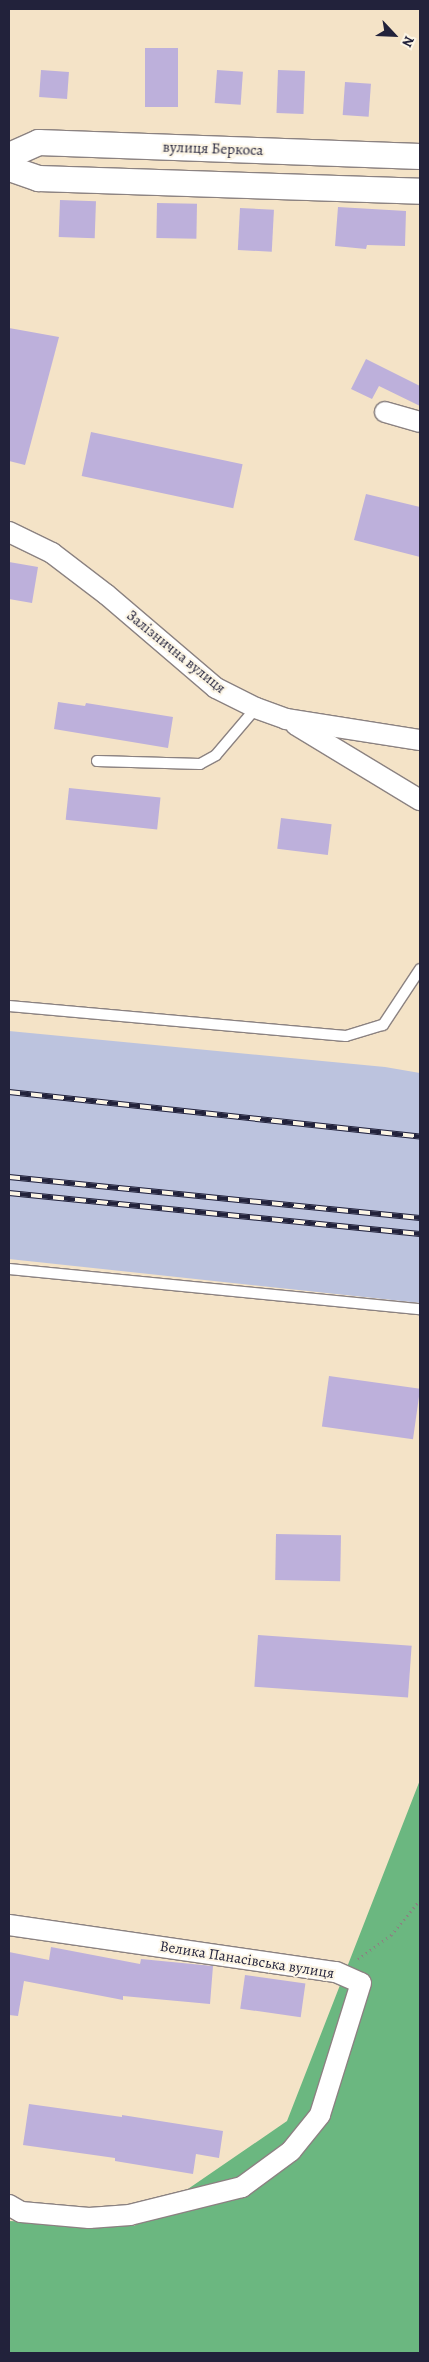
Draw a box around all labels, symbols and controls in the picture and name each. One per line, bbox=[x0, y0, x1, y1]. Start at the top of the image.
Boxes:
north arrow bbox=[369, 10, 419, 60]
text: N bbox=[397, 33, 419, 50]
street label: вулиця Беркоса bbox=[162, 138, 264, 160]
street label: Залізнична вулиця bbox=[123, 607, 229, 697]
street label: Велика Панасівська вулиця bbox=[159, 1937, 335, 1983]

